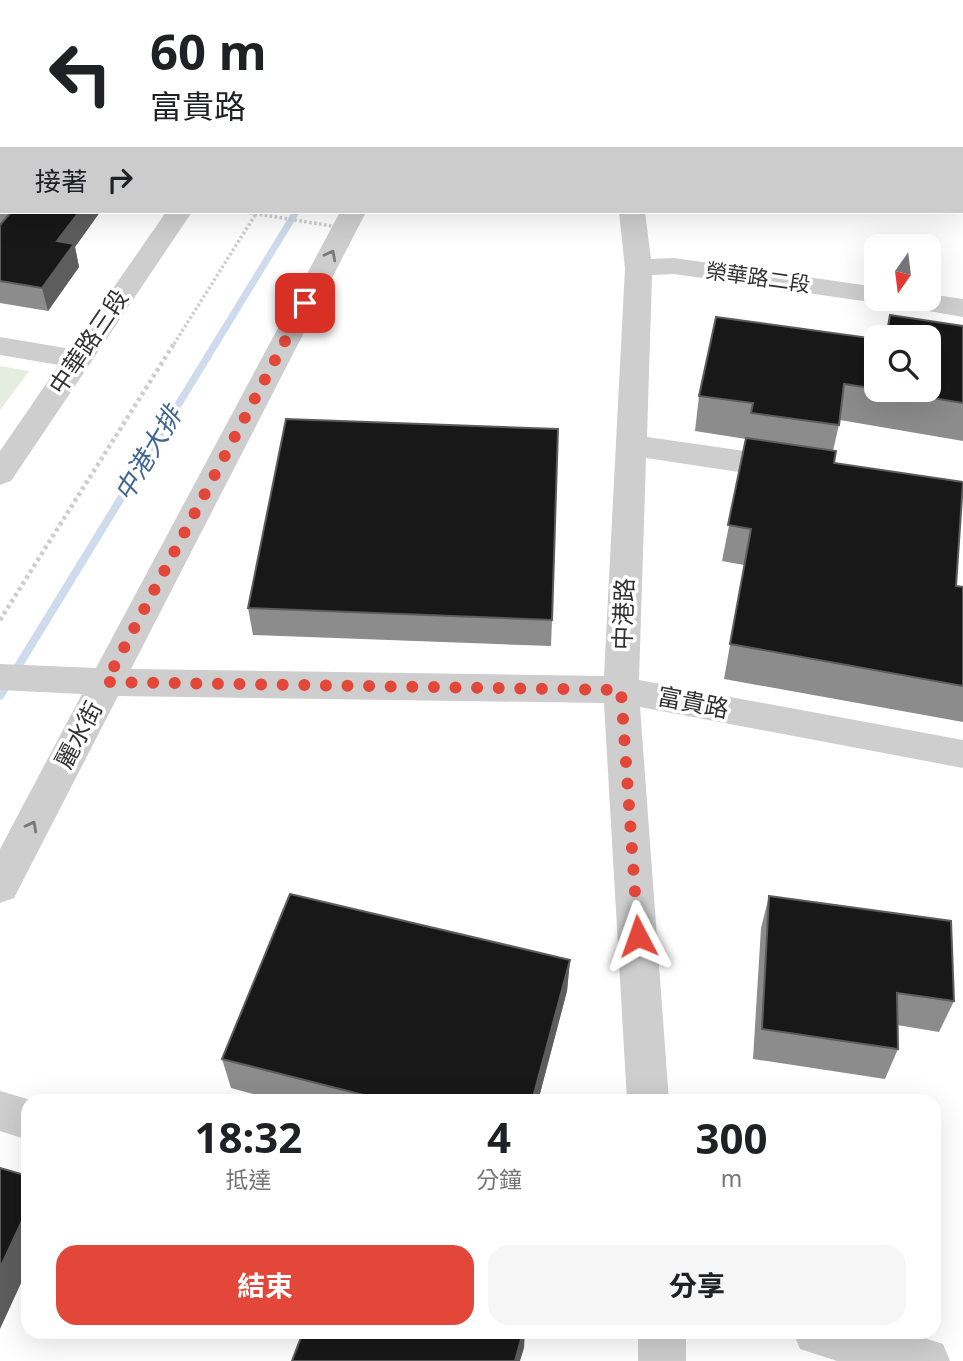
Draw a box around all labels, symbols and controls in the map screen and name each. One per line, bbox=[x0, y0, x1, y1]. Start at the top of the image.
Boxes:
text: 60 m bbox=[150, 18, 267, 84]
icon: left bbox=[35, 28, 126, 119]
text: 富貴路 bbox=[150, 84, 246, 127]
icon: right bbox=[101, 161, 139, 199]
text: 接著 bbox=[35, 163, 87, 199]
north arrow bbox=[864, 234, 942, 312]
map controls bbox=[864, 234, 941, 402]
one-way arrow bbox=[322, 250, 336, 262]
street label: 榮華路二段 bbox=[704, 256, 812, 298]
pin bbox=[275, 273, 335, 333]
street label: 中華路三段 bbox=[41, 282, 135, 400]
icon: arrive bbox=[286, 284, 324, 322]
button: search bbox=[864, 325, 941, 402]
water label: 中港大排 bbox=[105, 397, 191, 507]
street label: 中港路 bbox=[605, 577, 640, 651]
street label: 富貴路 bbox=[655, 678, 732, 725]
street label: 麗水街 bbox=[46, 695, 109, 774]
one-way arrow bbox=[23, 820, 37, 833]
position arrow bbox=[601, 899, 675, 973]
text: 18:32 bbox=[195, 1108, 302, 1165]
text: 4 bbox=[487, 1108, 511, 1165]
text: 300 bbox=[695, 1109, 767, 1166]
text: m bbox=[721, 1162, 742, 1194]
text: 抵達 bbox=[225, 1163, 271, 1195]
text: 分鐘 bbox=[476, 1163, 522, 1195]
button: 結束 bbox=[56, 1245, 474, 1325]
button: 分享 bbox=[488, 1245, 906, 1325]

